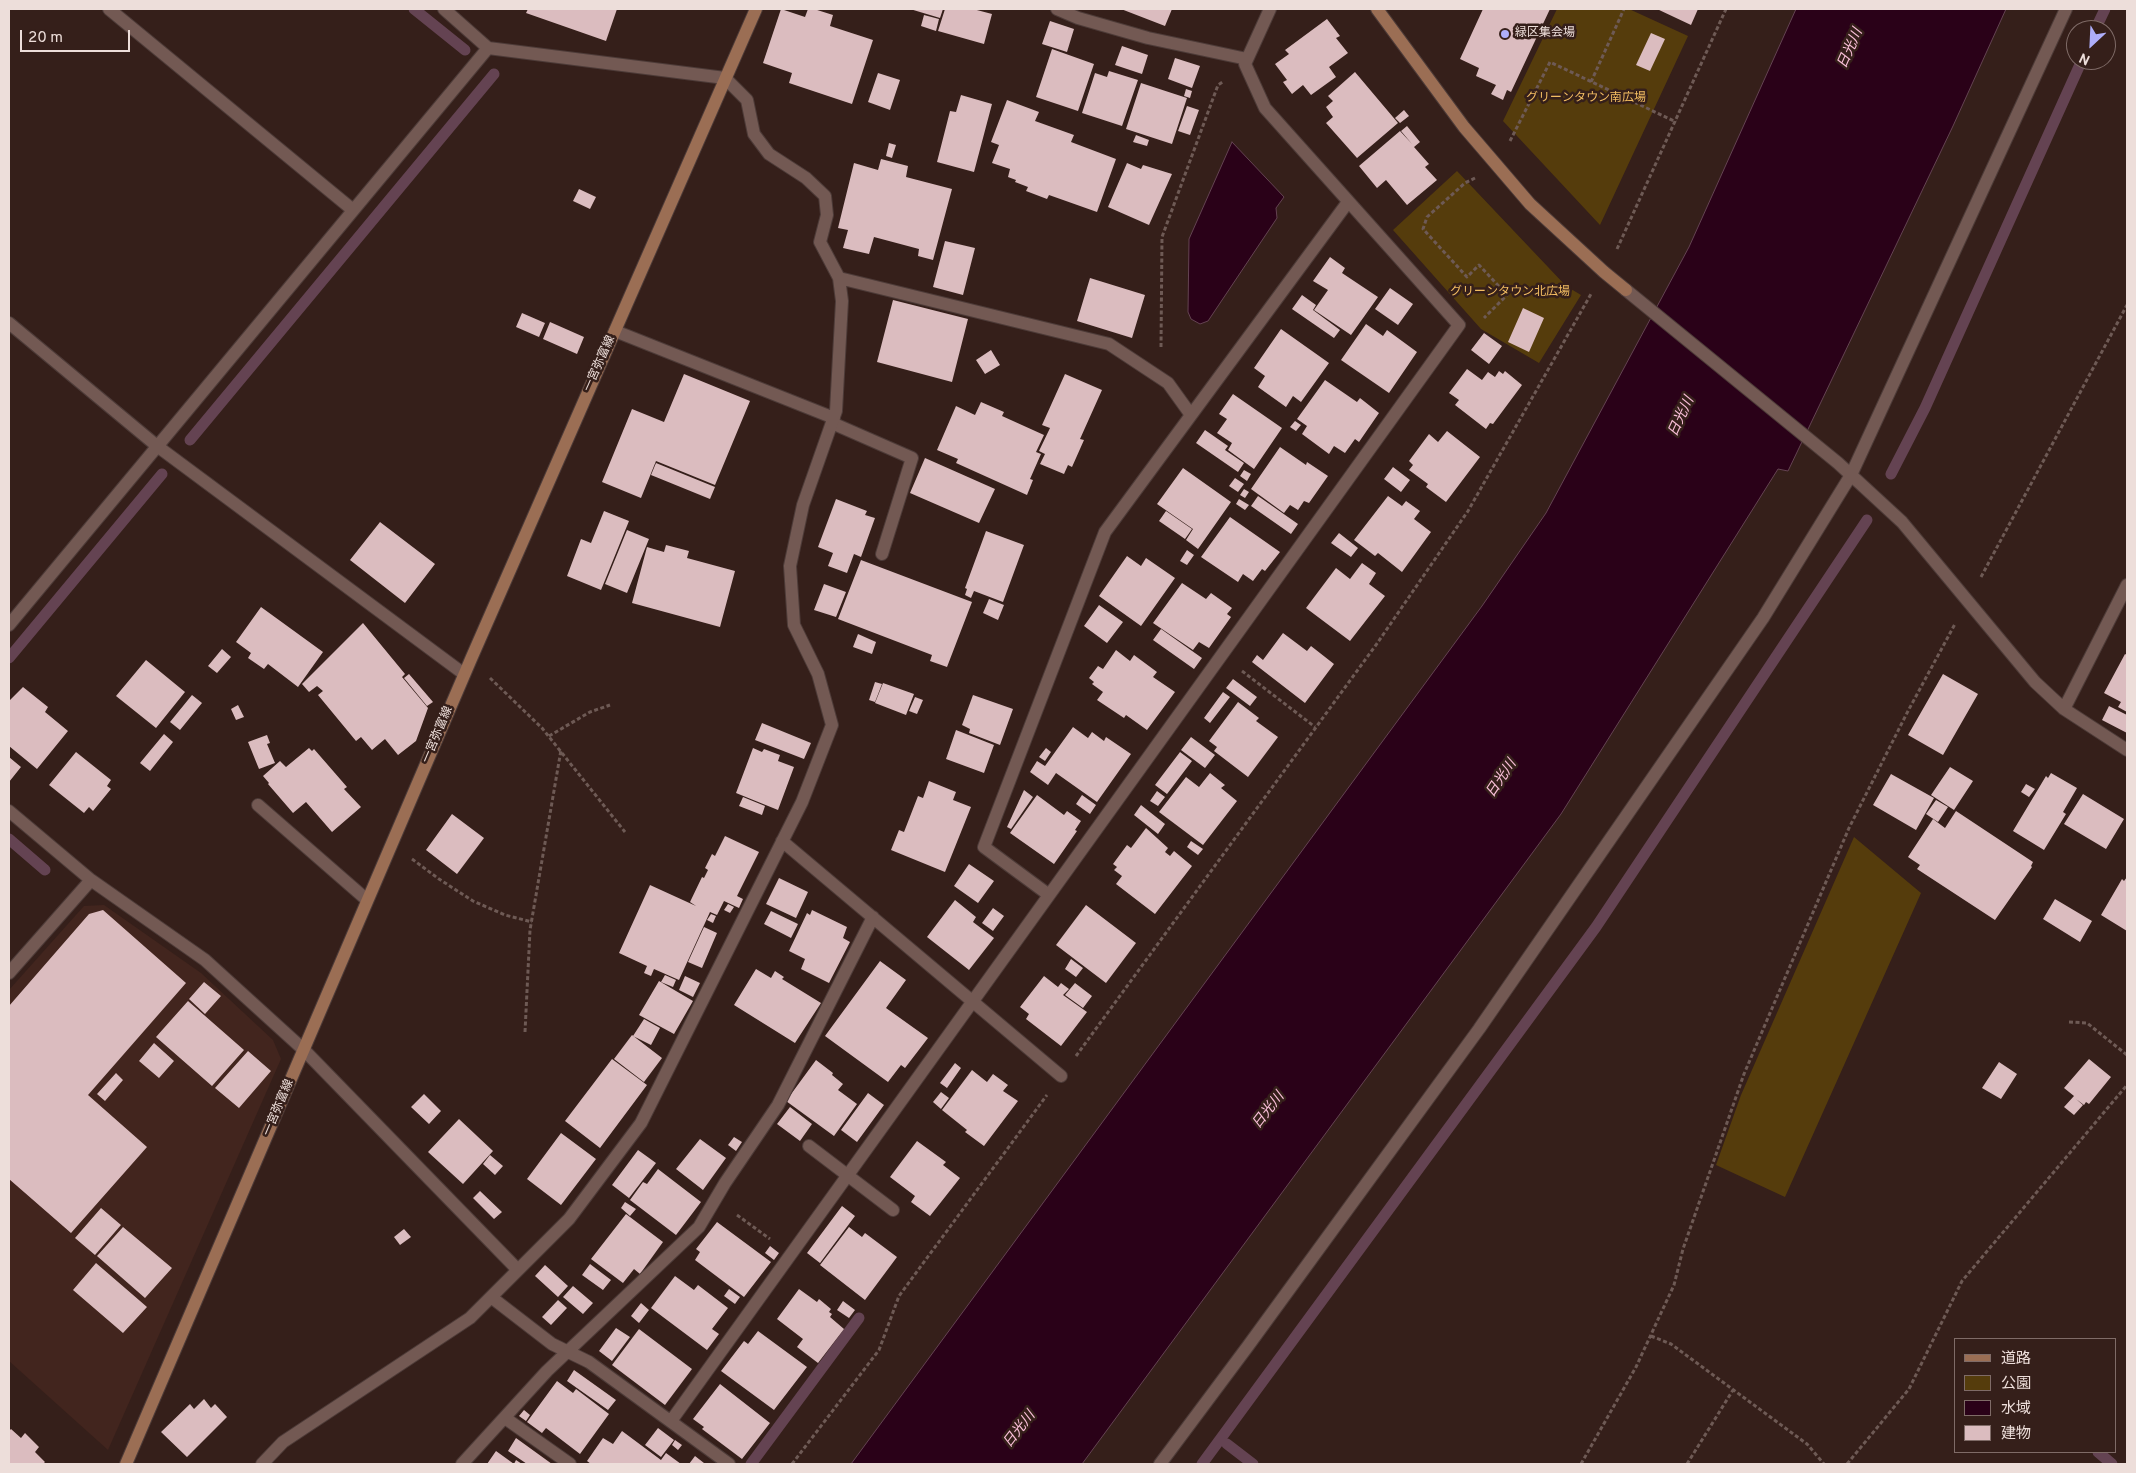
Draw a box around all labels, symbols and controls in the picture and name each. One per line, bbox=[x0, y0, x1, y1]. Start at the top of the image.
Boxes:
scale bar bbox=[22, 20, 132, 52]
north arrow bbox=[2066, 20, 2116, 70]
water label: 日光川 bbox=[1835, 26, 1867, 72]
place label: 緑区集会場 bbox=[1515, 27, 1575, 41]
marker: 緑区集会場 bbox=[1499, 28, 1511, 40]
text: 20 m bbox=[28, 29, 63, 48]
text: N bbox=[2077, 48, 2093, 68]
park label: グリーンタウン南広場 bbox=[1526, 92, 1646, 106]
park label: グリーンタウン北広場 bbox=[1450, 286, 1570, 300]
street label: 一宮弥富線 bbox=[581, 334, 619, 394]
water label: 日光川 bbox=[1666, 394, 1698, 440]
street label: 一宮弥富線 bbox=[420, 705, 456, 765]
water label: 日光川 bbox=[1483, 757, 1521, 801]
street label: 一宮弥富線 bbox=[261, 1078, 297, 1138]
water label: 日光川 bbox=[1249, 1089, 1289, 1133]
legend bbox=[1954, 1338, 2116, 1453]
text: 道路 bbox=[2001, 1350, 2031, 1369]
text: 公園 bbox=[2001, 1375, 2031, 1394]
text: 水域 bbox=[2001, 1400, 2031, 1419]
water label: 日光川 bbox=[1000, 1408, 1040, 1452]
text: 建物 bbox=[2001, 1425, 2031, 1444]

